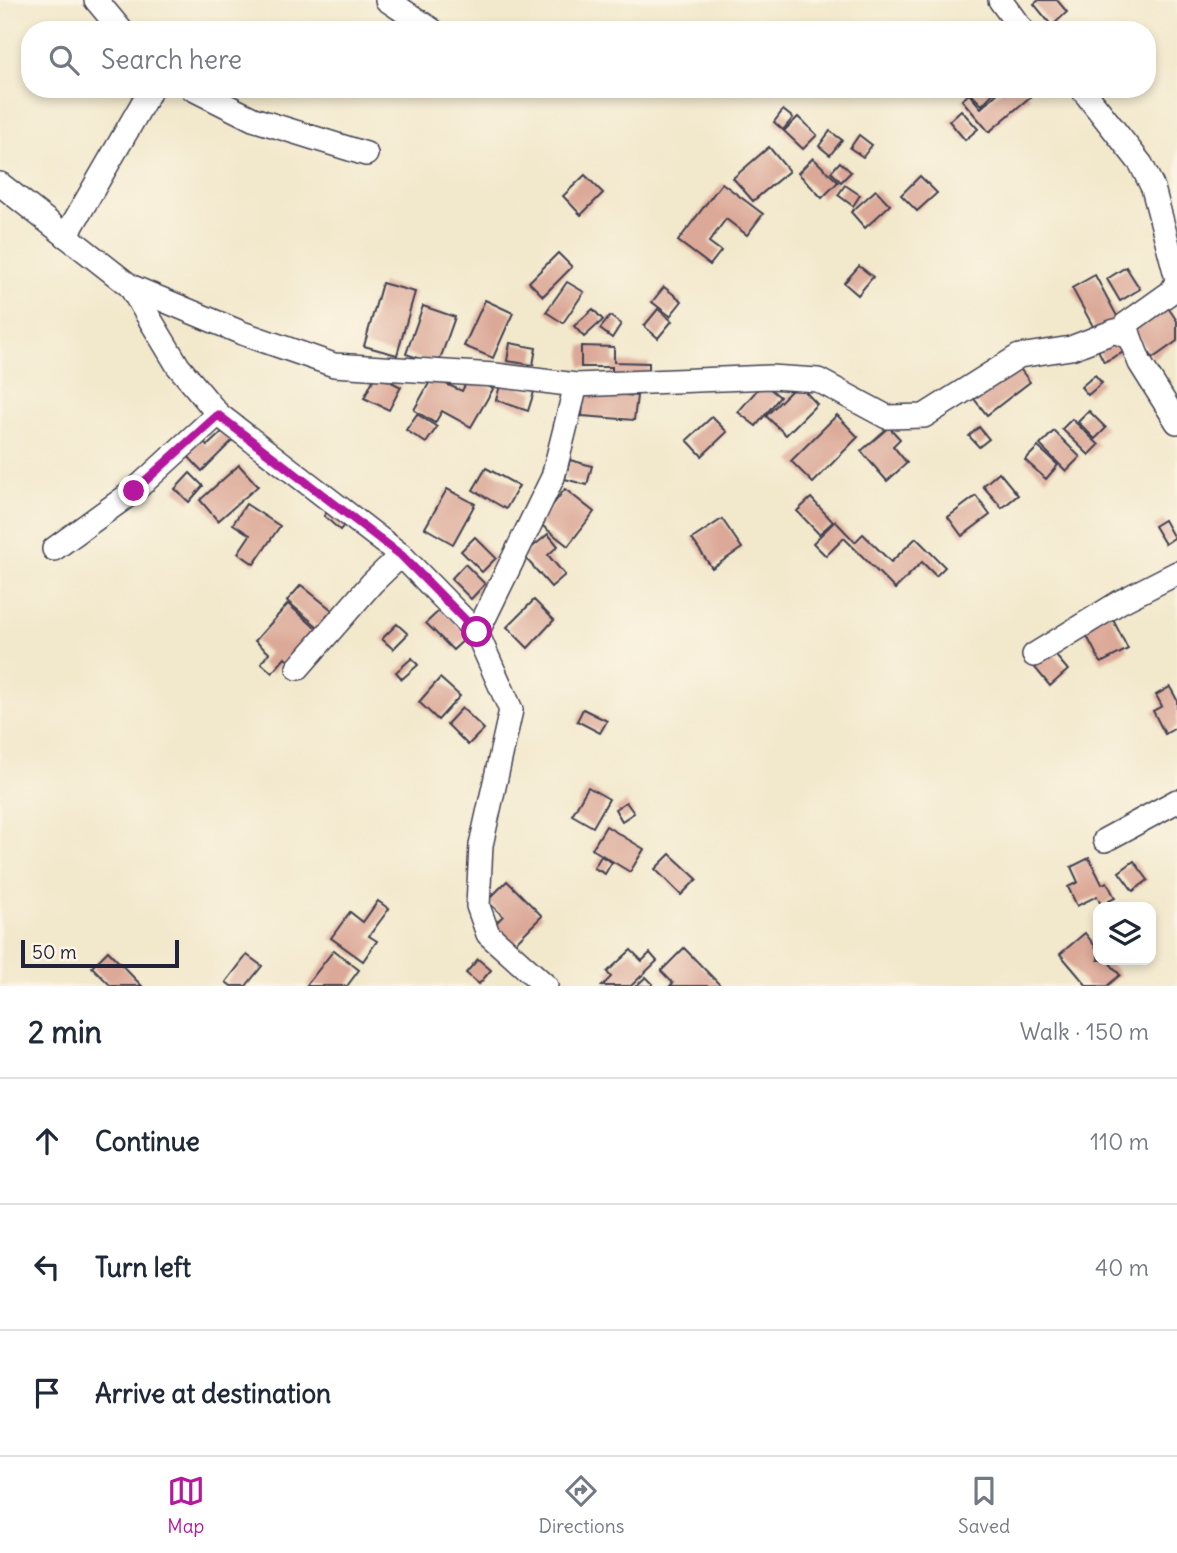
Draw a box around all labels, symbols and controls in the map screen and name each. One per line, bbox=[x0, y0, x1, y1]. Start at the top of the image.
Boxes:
search box bbox=[21, 21, 1156, 98]
icon: search bbox=[45, 41, 83, 79]
text: Search here bbox=[101, 43, 242, 76]
route end bbox=[118, 475, 149, 506]
route start bbox=[461, 616, 492, 647]
map controls bbox=[1093, 902, 1156, 965]
button: layers bbox=[1093, 902, 1156, 965]
scale bar bbox=[21, 937, 178, 969]
text: 50 m bbox=[32, 940, 77, 964]
text: 2 min bbox=[28, 1013, 102, 1051]
text: Walk · 150 m bbox=[1020, 1017, 1149, 1046]
icon: ahead bbox=[28, 1122, 66, 1160]
text: Continue bbox=[95, 1125, 200, 1158]
text: 110 m bbox=[1090, 1127, 1149, 1156]
icon: left bbox=[28, 1248, 66, 1286]
text: Turn left bbox=[95, 1251, 191, 1284]
text: 40 m bbox=[1095, 1253, 1149, 1282]
icon: arrive bbox=[28, 1374, 66, 1412]
text: Arrive at destination bbox=[95, 1377, 331, 1410]
tab: Map bbox=[167, 1472, 205, 1538]
tab: Directions bbox=[539, 1472, 624, 1538]
tab: Saved bbox=[958, 1472, 1010, 1538]

